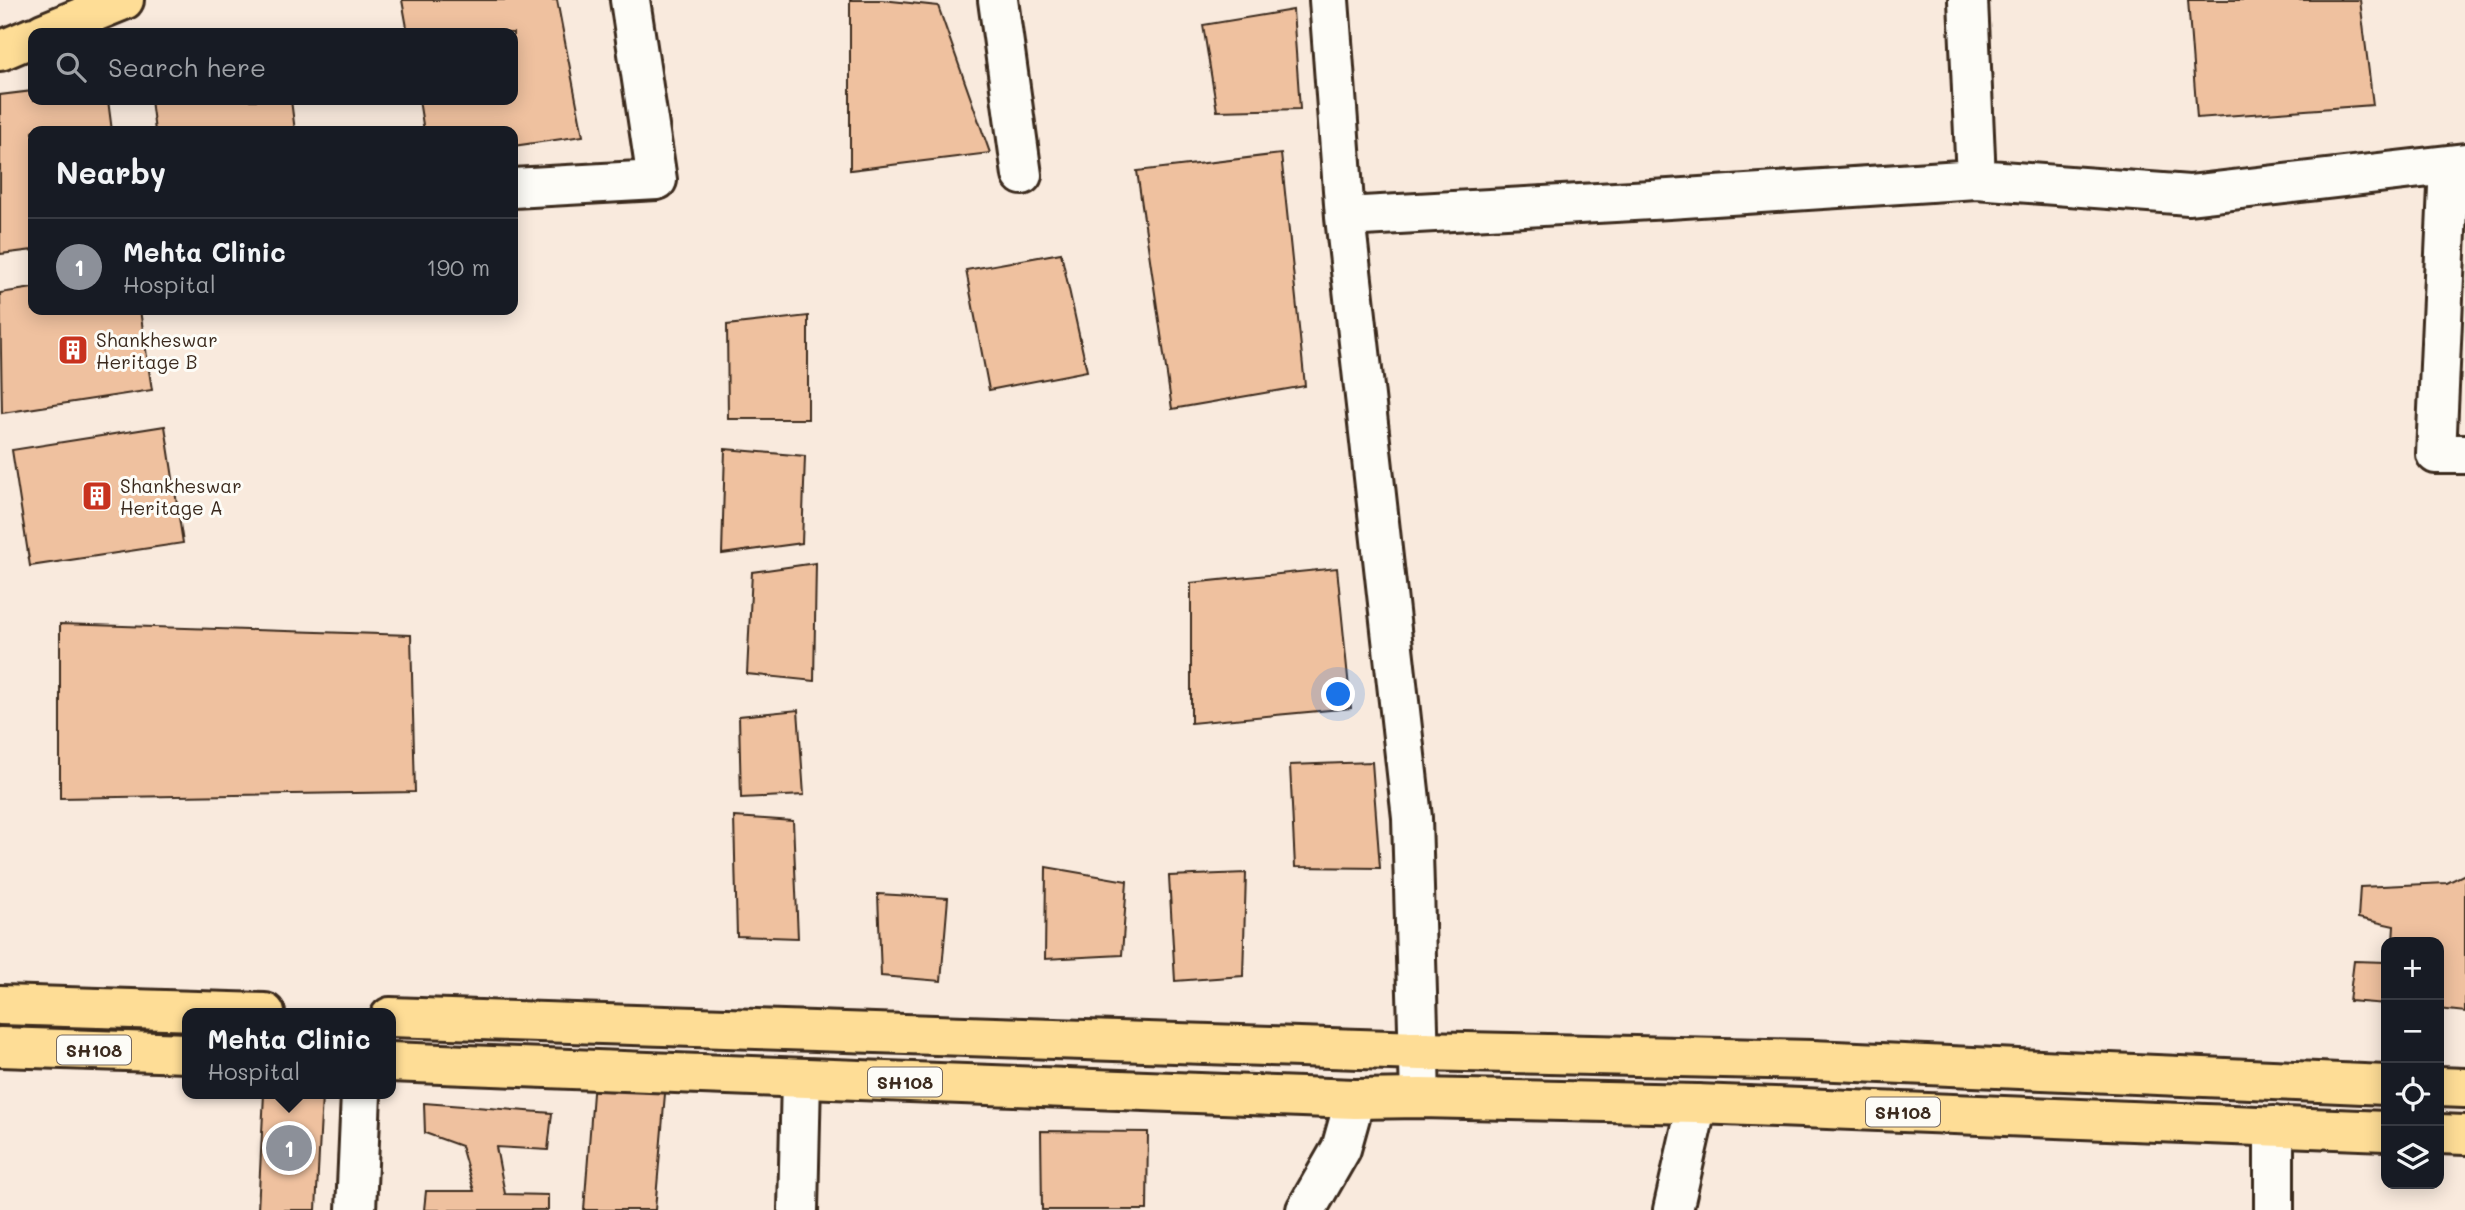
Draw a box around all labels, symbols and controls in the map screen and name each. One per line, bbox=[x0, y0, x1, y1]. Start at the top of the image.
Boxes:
search box bbox=[28, 28, 518, 105]
icon: search bbox=[52, 48, 90, 86]
text: Search here bbox=[108, 50, 266, 84]
text: Nearby bbox=[56, 152, 166, 192]
text: Mehta Clinic bbox=[123, 235, 286, 269]
text: 1 bbox=[74, 252, 84, 282]
text: 190 m bbox=[426, 252, 490, 282]
text: Hospital bbox=[123, 269, 216, 299]
place label: Shankheswar Heritage B bbox=[96, 327, 218, 374]
building icon: Shankheswar Heritage B bbox=[56, 333, 90, 367]
place label: Shankheswar Heritage A bbox=[120, 473, 242, 520]
building icon: Shankheswar Heritage A bbox=[80, 479, 114, 513]
your location bbox=[1321, 677, 1355, 711]
map controls bbox=[2381, 937, 2444, 1189]
button: + bbox=[2381, 937, 2444, 1000]
button: − bbox=[2381, 1000, 2444, 1063]
popup bbox=[182, 1008, 396, 1099]
text: Mehta Clinic bbox=[208, 1022, 370, 1056]
road number: SH108 bbox=[57, 1036, 131, 1064]
text: Hospital bbox=[208, 1056, 300, 1086]
button: locate bbox=[2381, 1063, 2444, 1126]
road number: SH108 bbox=[868, 1068, 942, 1097]
road number: SH108 bbox=[1866, 1098, 1940, 1126]
pin: 1 bbox=[266, 1122, 312, 1174]
button: layers bbox=[2381, 1126, 2444, 1189]

